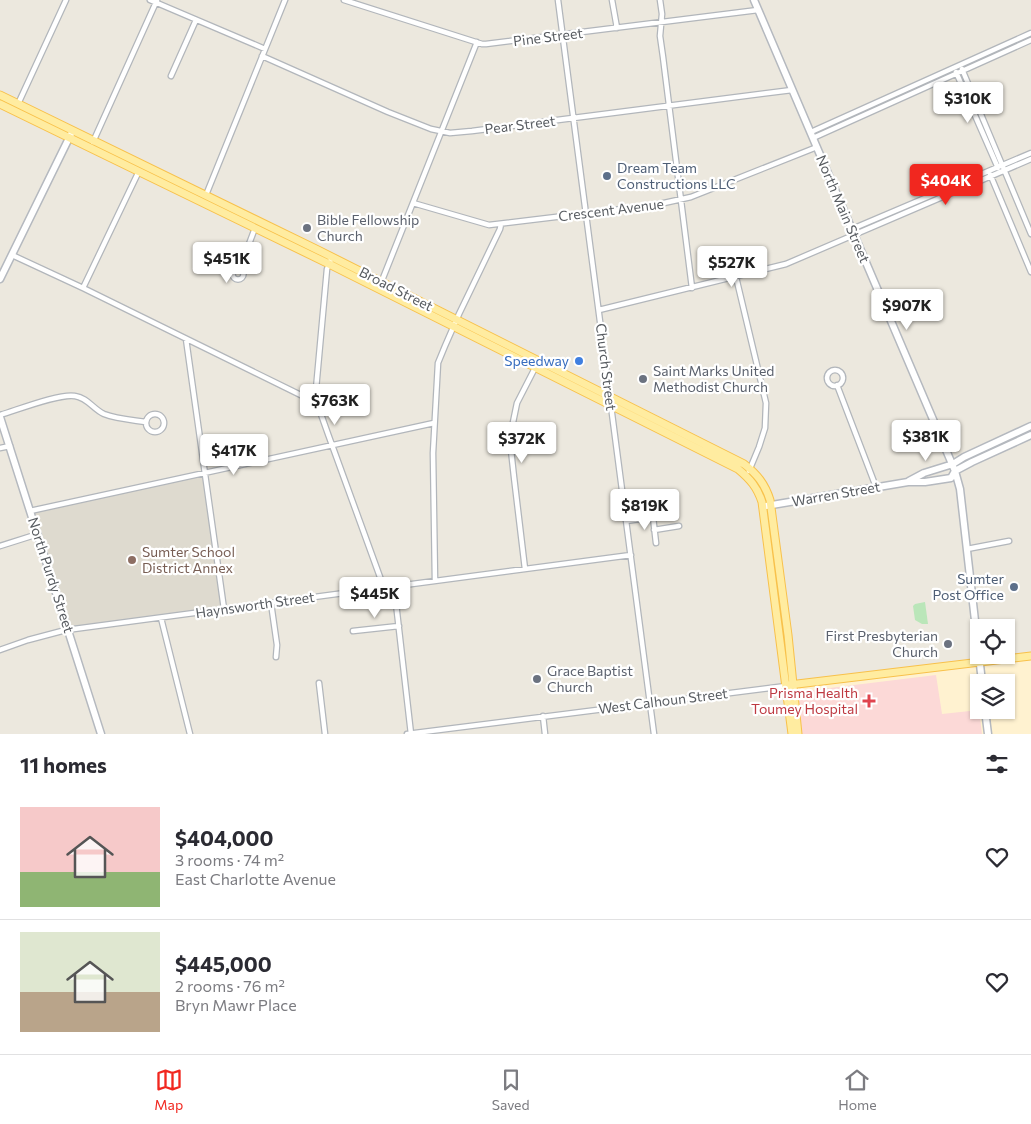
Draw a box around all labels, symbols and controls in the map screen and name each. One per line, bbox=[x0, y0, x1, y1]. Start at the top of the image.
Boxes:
street label: Pine Street bbox=[512, 24, 584, 49]
pin: $310K bbox=[933, 82, 1003, 124]
text: $310K bbox=[944, 88, 992, 107]
street label: Pear Street bbox=[484, 112, 557, 137]
street label: North Main Street bbox=[813, 152, 874, 265]
place label: Dream Team Constructions LLC bbox=[617, 159, 736, 192]
pin: $404K bbox=[911, 164, 981, 206]
marker: Dream Team Constructions LLC bbox=[601, 170, 613, 182]
text: $404K bbox=[921, 170, 971, 189]
street label: Crescent Avenue bbox=[557, 195, 665, 224]
place label: Bible Fellowship Church bbox=[317, 211, 419, 244]
marker: Bible Fellowship Church bbox=[301, 222, 313, 234]
pin: $451K bbox=[192, 242, 262, 284]
pin: $527K bbox=[697, 246, 767, 288]
text: $451K bbox=[204, 248, 250, 267]
text: $527K bbox=[708, 252, 756, 271]
street label: Broad Street bbox=[357, 263, 436, 314]
pin: $907K bbox=[872, 288, 942, 331]
text: $907K bbox=[882, 295, 932, 314]
street label: Church Street bbox=[593, 322, 620, 412]
place label: Speedway bbox=[504, 352, 569, 369]
marker: Speedway bbox=[573, 355, 585, 367]
place label: Saint Marks United Methodist Church bbox=[653, 362, 774, 395]
marker: Saint Marks United Methodist Church bbox=[637, 373, 649, 385]
pin: $763K bbox=[300, 384, 370, 426]
text: $763K bbox=[311, 390, 359, 409]
pin: $381K bbox=[891, 420, 961, 462]
pin: $372K bbox=[487, 422, 557, 464]
text: $381K bbox=[903, 426, 949, 445]
text: $372K bbox=[498, 428, 546, 447]
pin: $417K bbox=[199, 434, 269, 476]
text: $417K bbox=[211, 440, 257, 459]
street label: Warren Street bbox=[790, 477, 882, 510]
pin: $819K bbox=[610, 488, 680, 531]
text: $819K bbox=[621, 495, 669, 514]
street label: North Purdy Street bbox=[25, 515, 78, 635]
place label: Sumter School District Annex bbox=[142, 543, 235, 576]
marker: Sumter School District Annex bbox=[126, 554, 138, 566]
place label: Sumter Post Office bbox=[932, 570, 1004, 603]
pin: $445K bbox=[340, 576, 410, 619]
marker: Sumter Post Office bbox=[1008, 581, 1020, 593]
text: $445K bbox=[350, 583, 400, 602]
street label: Haynsworth Street bbox=[194, 588, 316, 621]
map controls bbox=[970, 619, 1015, 719]
button: locate bbox=[970, 619, 1015, 664]
place label: First Presbyterian Church bbox=[825, 627, 938, 660]
marker: First Presbyterian Church bbox=[942, 638, 954, 650]
place label: Grace Baptist Church bbox=[547, 662, 633, 695]
marker: Grace Baptist Church bbox=[531, 673, 543, 685]
button: layers bbox=[970, 674, 1015, 719]
street label: West Calhoun Street bbox=[597, 684, 729, 717]
place label: Prisma Health Toumey Hospital bbox=[751, 684, 858, 717]
marker: Prisma Health Toumey Hospital bbox=[862, 694, 876, 708]
icon: filters bbox=[983, 750, 1011, 778]
text: 11 homes bbox=[20, 752, 107, 777]
text: $404,000 bbox=[175, 825, 274, 850]
icon: home bbox=[60, 827, 120, 887]
icon: heart bbox=[983, 843, 1011, 871]
text: 3 rooms · 74 m² bbox=[175, 850, 284, 869]
text: East Charlotte Avenue bbox=[175, 869, 336, 888]
text: $445,000 bbox=[175, 951, 272, 976]
icon: home bbox=[60, 952, 120, 1012]
icon: heart bbox=[983, 968, 1011, 996]
text: 2 rooms · 76 m² bbox=[175, 976, 285, 995]
text: Bryn Mawr Place bbox=[175, 995, 297, 1014]
tab: Map bbox=[154, 1066, 183, 1113]
tab: Saved bbox=[492, 1066, 530, 1113]
tab: Home bbox=[838, 1066, 877, 1113]

